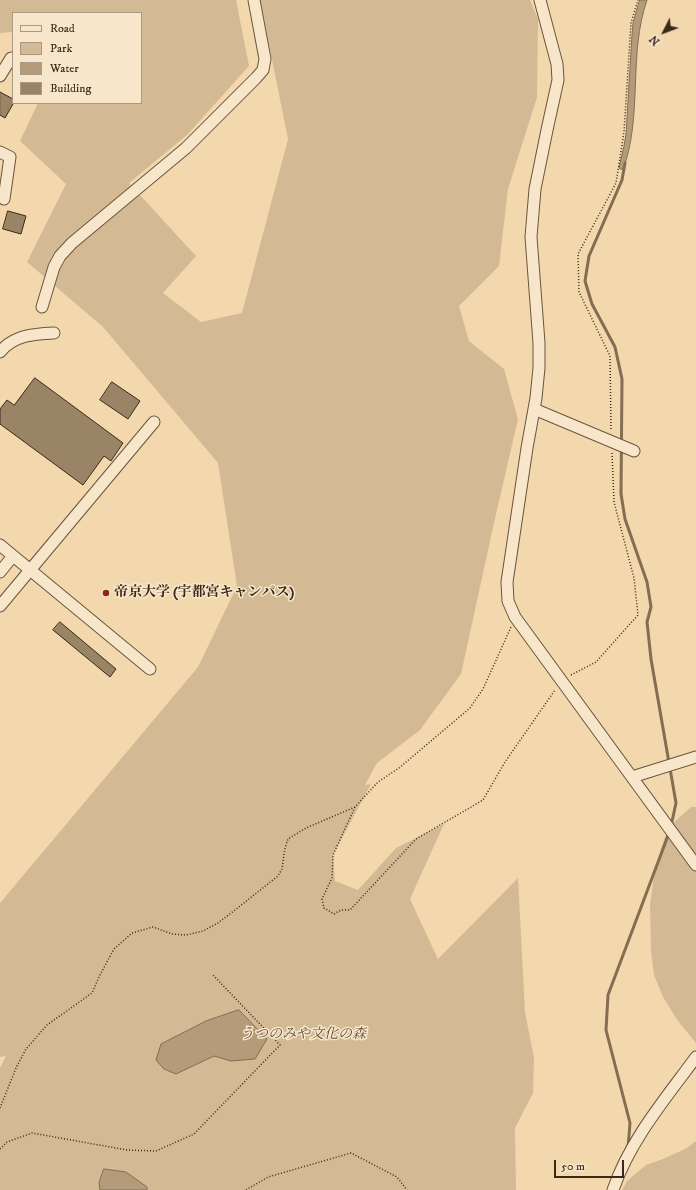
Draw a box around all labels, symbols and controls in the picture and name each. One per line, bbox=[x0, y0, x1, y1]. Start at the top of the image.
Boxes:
legend bbox=[12, 12, 142, 104]
north arrow bbox=[644, 12, 684, 52]
text: Road bbox=[50, 21, 75, 36]
text: N bbox=[647, 32, 663, 48]
text: Park bbox=[50, 41, 72, 56]
text: Water bbox=[50, 61, 79, 76]
text: Building bbox=[50, 81, 91, 96]
place label: 帝京大学 (宇都宮キャンパス) bbox=[114, 585, 294, 601]
marker: 帝京大学 (宇都宮キャンパス) bbox=[101, 588, 111, 598]
park label: うつのみや文化の森 bbox=[240, 1027, 366, 1043]
scale bar bbox=[556, 1152, 626, 1178]
text: 50 m bbox=[561, 1159, 585, 1174]

